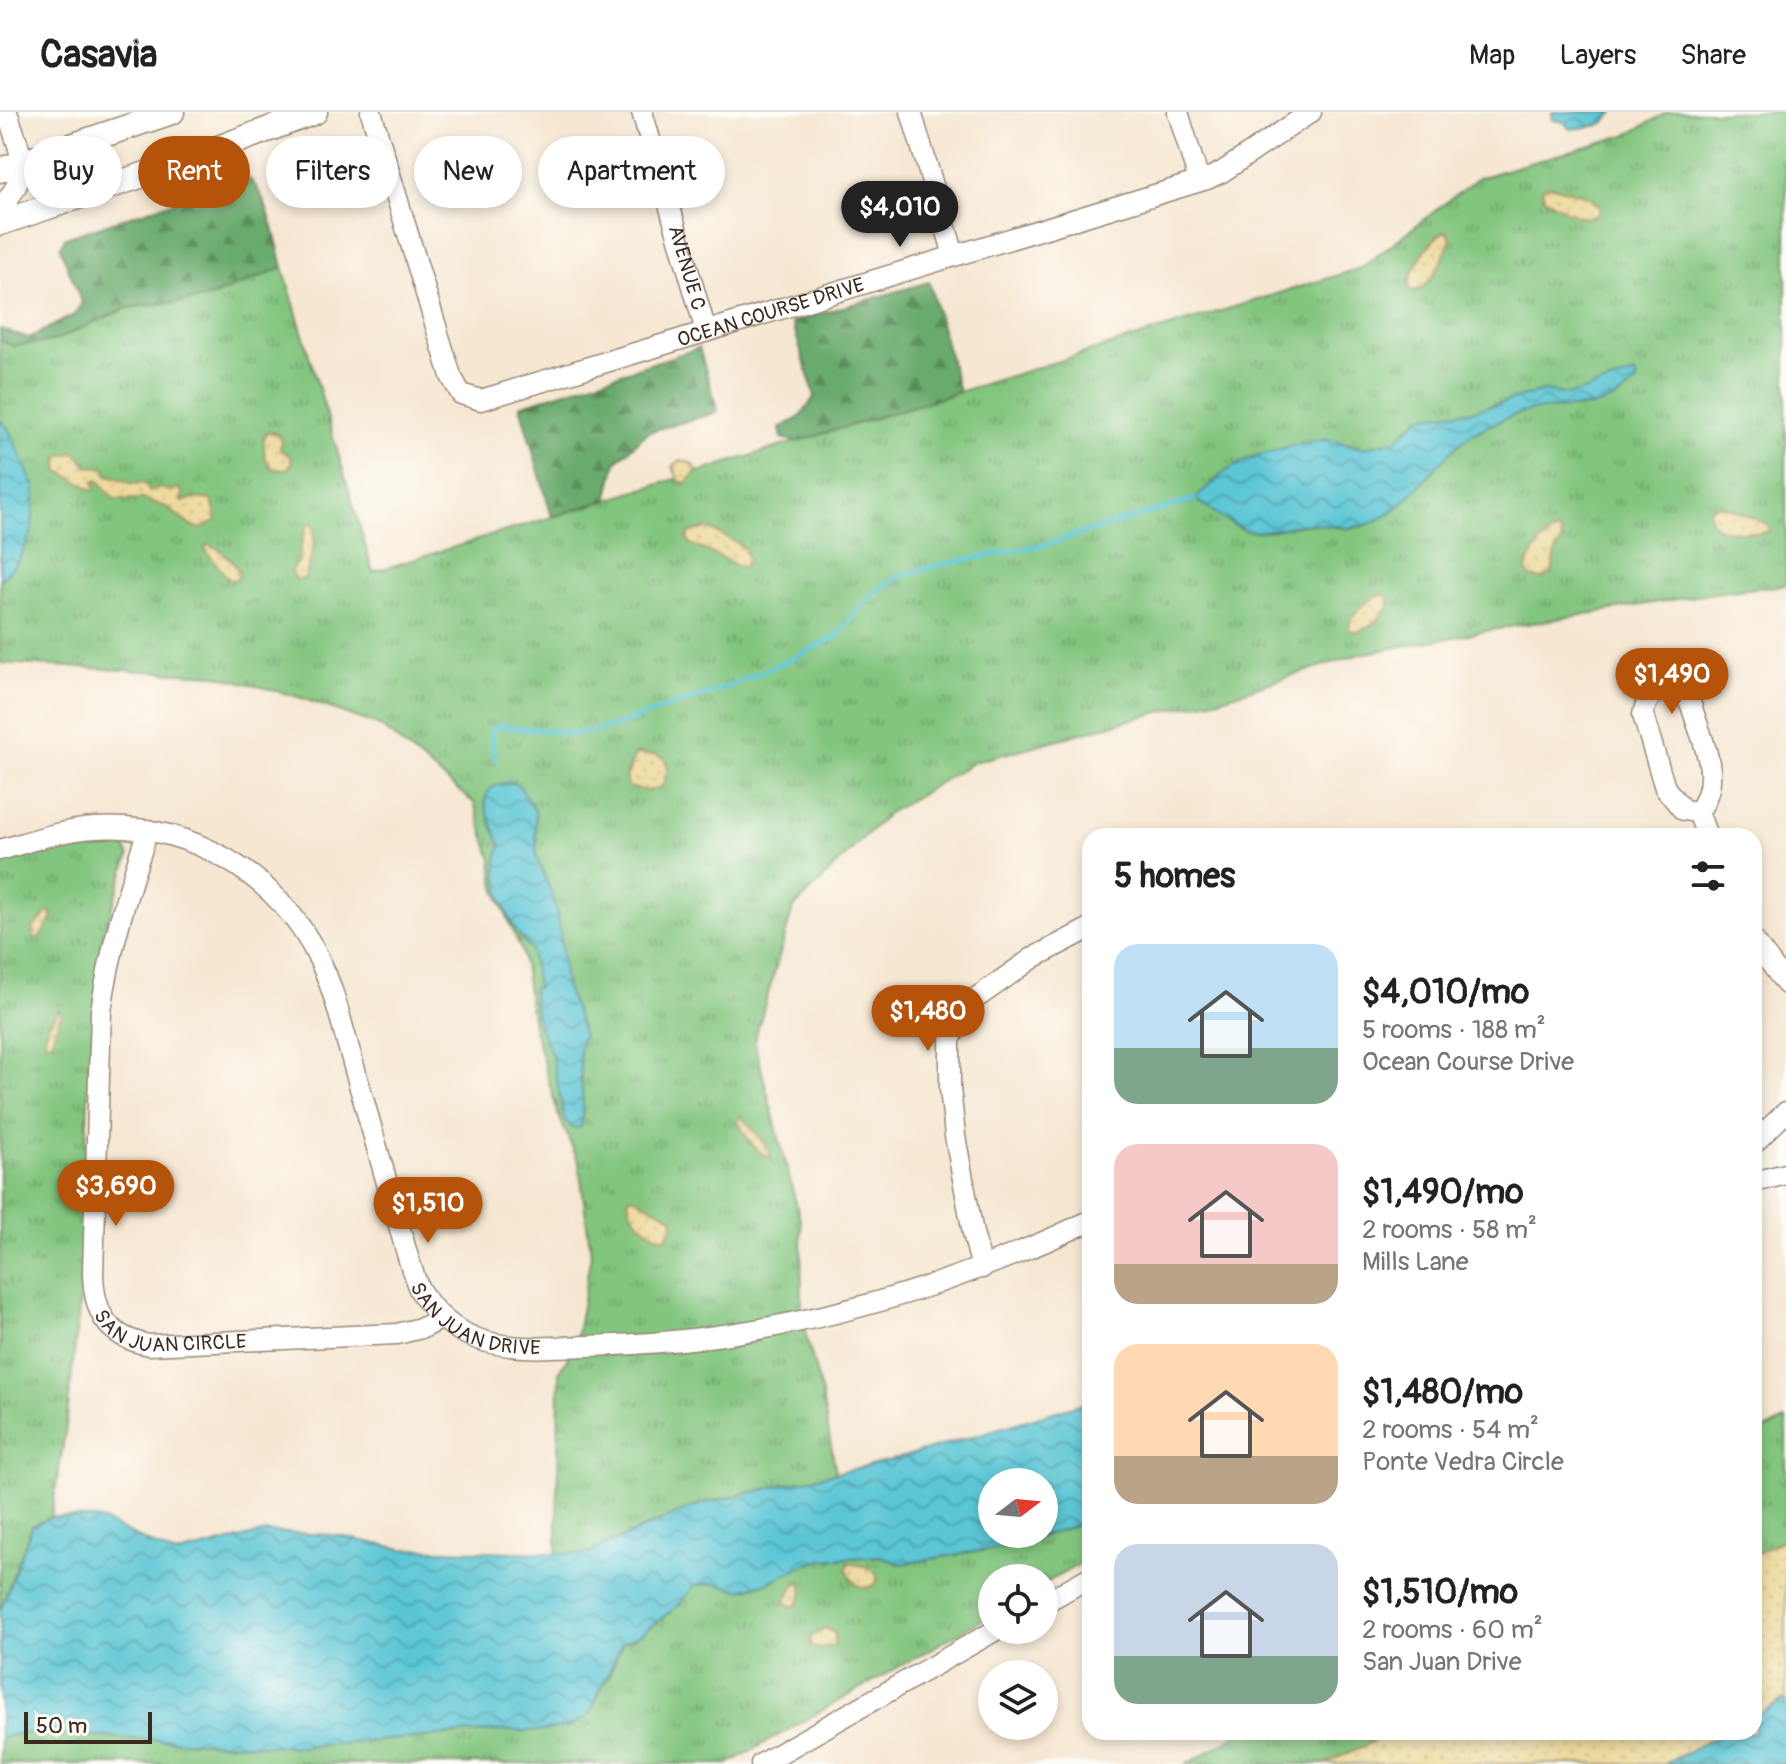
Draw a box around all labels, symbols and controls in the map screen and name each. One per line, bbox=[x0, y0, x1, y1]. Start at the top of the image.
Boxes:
text: Casavia bbox=[40, 31, 157, 79]
text: Map bbox=[1469, 38, 1515, 73]
text: Layers bbox=[1559, 38, 1636, 73]
text: Share bbox=[1680, 38, 1746, 73]
chip: Buy bbox=[24, 136, 122, 208]
chip: Rent bbox=[138, 136, 250, 208]
chip: Filters bbox=[266, 136, 398, 208]
chip: New bbox=[414, 136, 522, 208]
chip: Apartment bbox=[538, 136, 725, 208]
pin: $4,010 bbox=[835, 181, 965, 249]
text: $4,010 bbox=[859, 191, 941, 223]
street label: AVENUE C bbox=[663, 222, 711, 313]
street label: OCEAN COURSE DRIVE bbox=[674, 272, 867, 353]
pin: $1,490 bbox=[1607, 648, 1737, 716]
text: $1,490 bbox=[1633, 658, 1711, 690]
icon: filters bbox=[1686, 854, 1730, 898]
text: 5 homes bbox=[1114, 855, 1235, 898]
text: $4,010/mo bbox=[1362, 971, 1529, 1014]
icon: home bbox=[1178, 976, 1274, 1072]
pin: $1,480 bbox=[863, 985, 993, 1053]
text: $1,480 bbox=[890, 995, 966, 1027]
text: 5 rooms · 188 m² bbox=[1362, 1014, 1546, 1046]
text: Ocean Course Drive bbox=[1362, 1046, 1574, 1078]
pin: $3,690 bbox=[51, 1160, 181, 1228]
text: $3,690 bbox=[75, 1170, 157, 1202]
text: $1,490/mo bbox=[1362, 1171, 1523, 1214]
icon: home bbox=[1178, 1176, 1274, 1272]
pin: $1,510 bbox=[363, 1177, 493, 1245]
text: $1,510 bbox=[392, 1187, 464, 1219]
text: 2 rooms · 58 m² bbox=[1362, 1214, 1537, 1246]
text: Mills Lane bbox=[1362, 1246, 1469, 1278]
street label: SAN JUAN DRIVE bbox=[405, 1279, 541, 1360]
street label: SAN JUAN CIRCLE bbox=[88, 1305, 247, 1358]
text: $1,480/mo bbox=[1362, 1371, 1523, 1414]
icon: home bbox=[1178, 1376, 1274, 1472]
text: 2 rooms · 54 m² bbox=[1362, 1414, 1539, 1446]
text: Ponte Vedra Circle bbox=[1362, 1446, 1564, 1478]
north arrow bbox=[978, 1468, 1058, 1548]
map controls bbox=[978, 1468, 1058, 1740]
button: locate bbox=[978, 1564, 1058, 1644]
text: $1,510/mo bbox=[1362, 1571, 1518, 1614]
icon: home bbox=[1178, 1576, 1274, 1672]
text: 2 rooms · 60 m² bbox=[1362, 1614, 1543, 1646]
text: San Juan Drive bbox=[1362, 1646, 1522, 1678]
button: layers bbox=[978, 1660, 1058, 1740]
scale bar bbox=[24, 1708, 152, 1744]
text: 50 m bbox=[36, 1712, 87, 1740]

